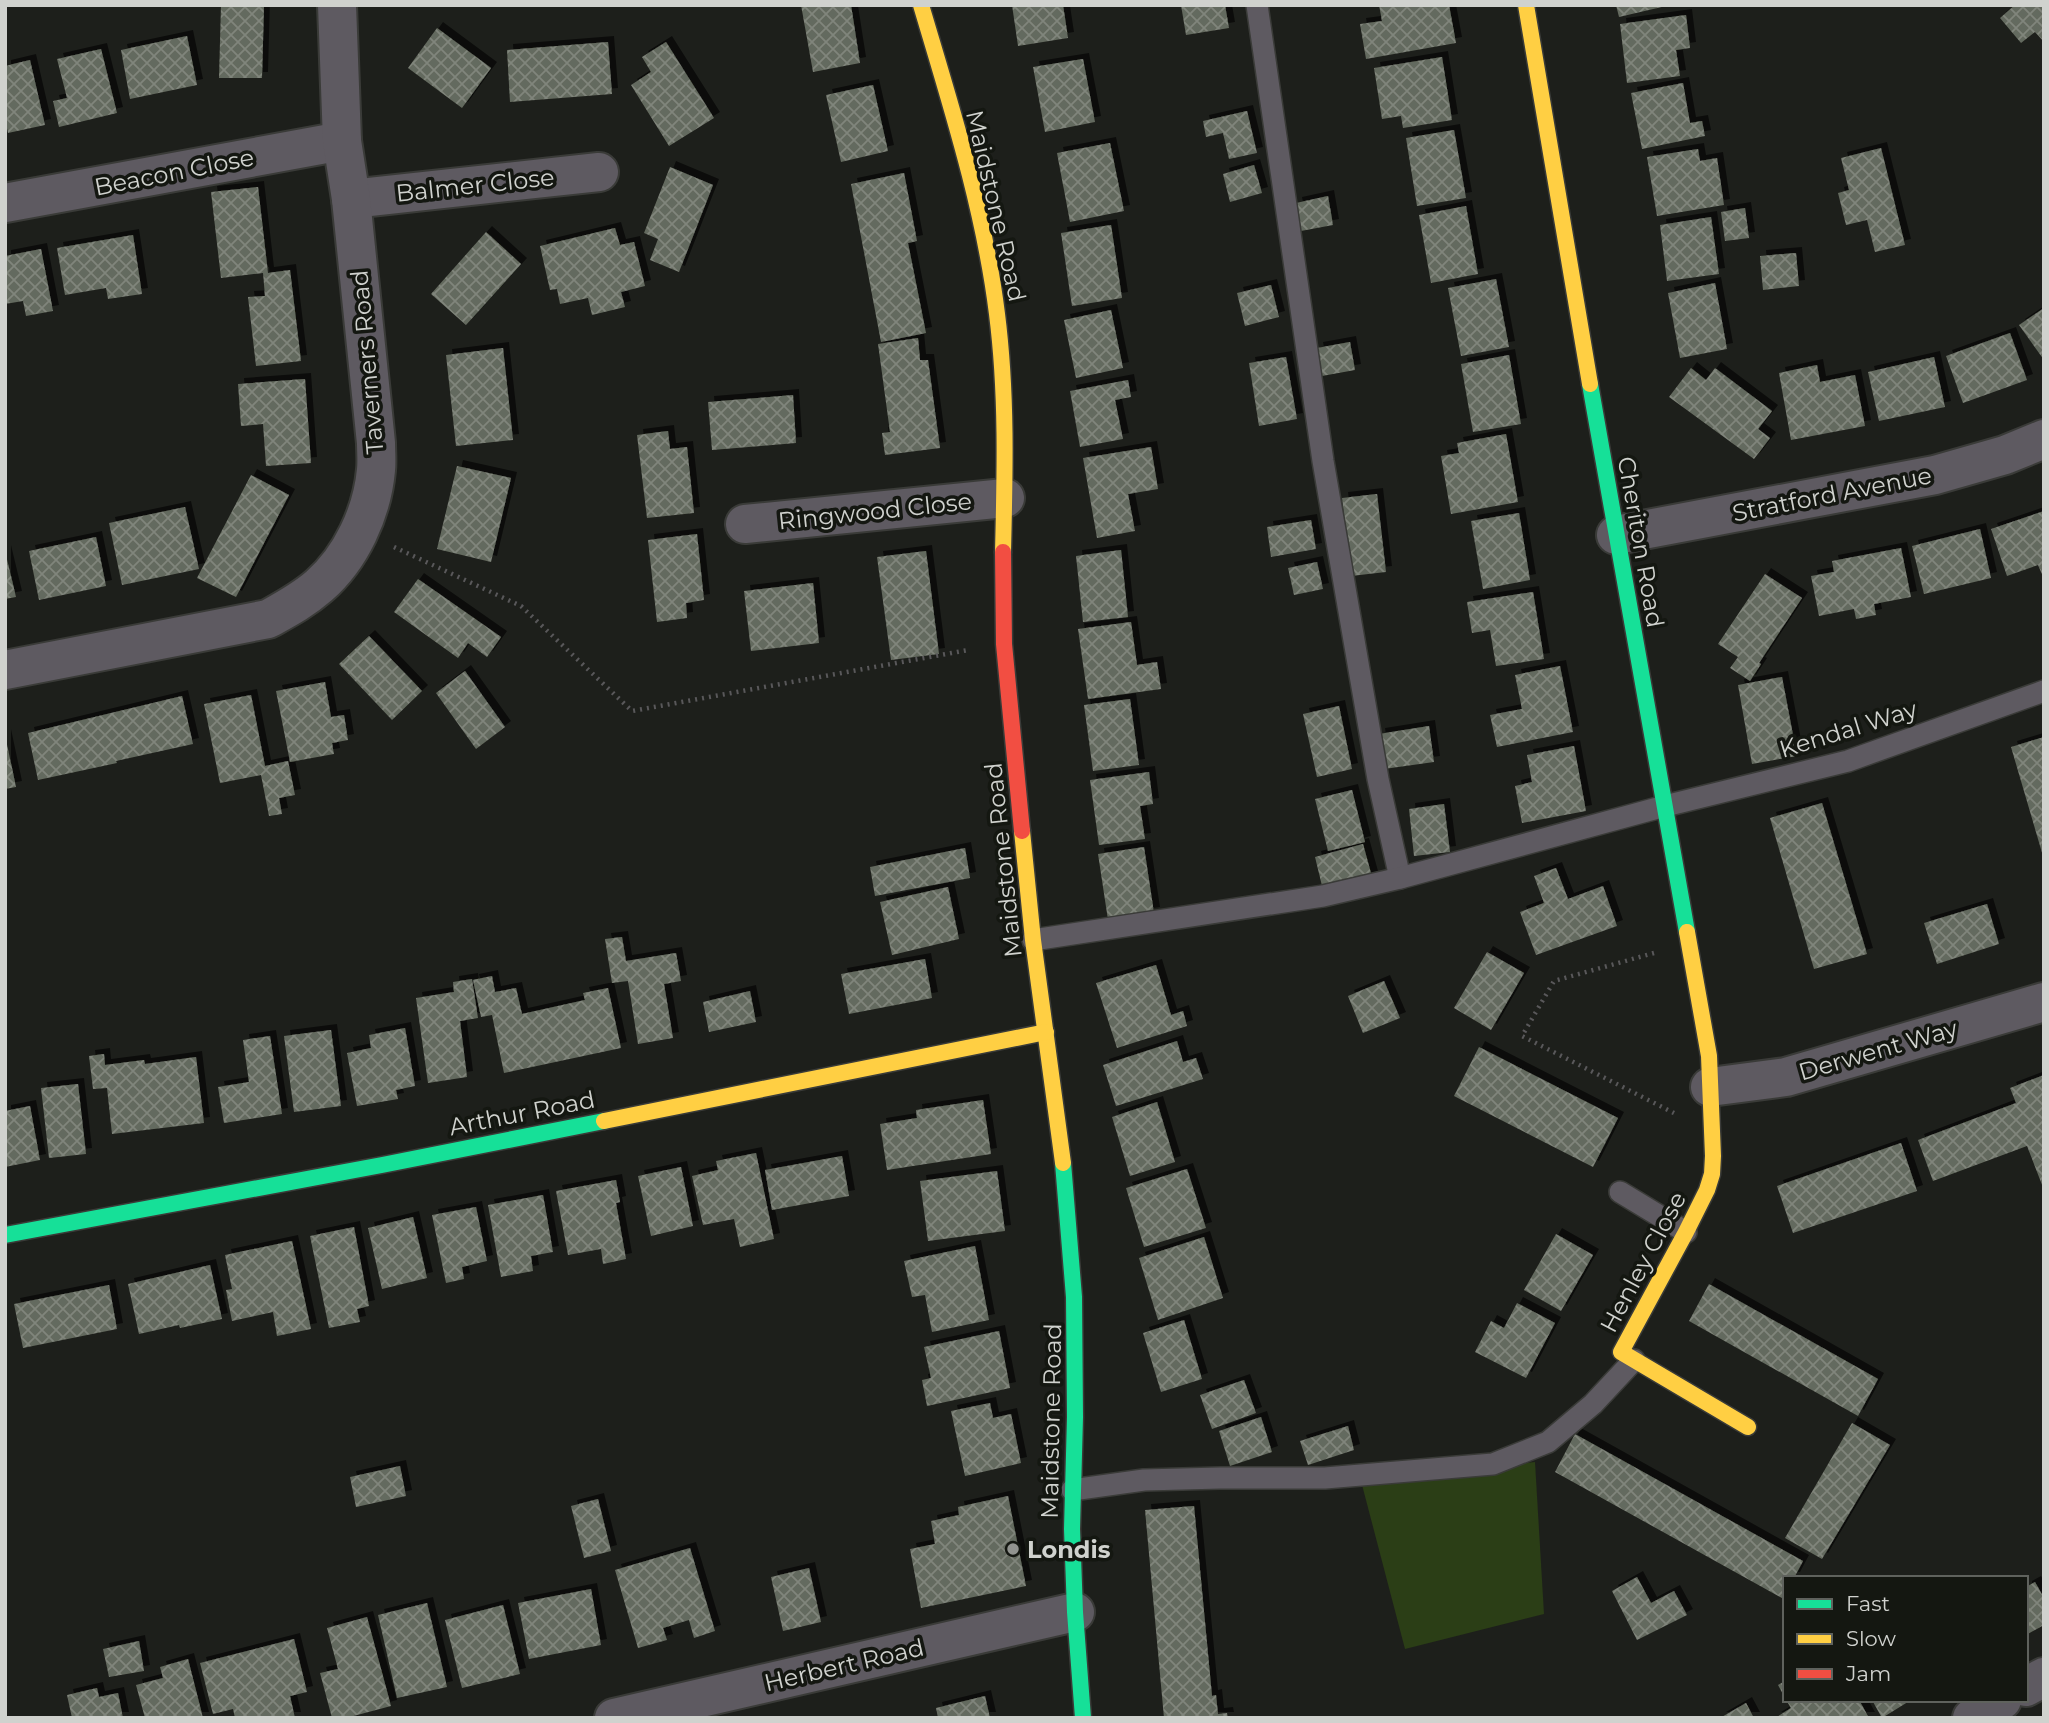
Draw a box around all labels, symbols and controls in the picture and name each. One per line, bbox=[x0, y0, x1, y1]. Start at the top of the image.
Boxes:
street label: Maidstone Road bbox=[960, 107, 1032, 305]
street label: Beacon Close bbox=[92, 142, 256, 202]
street label: Balmer Close bbox=[394, 162, 556, 208]
street label: Taverners Road bbox=[345, 269, 389, 455]
street label: Cheriton Road bbox=[1612, 454, 1670, 630]
street label: Stratford Avenue bbox=[1730, 460, 1934, 528]
street label: Ringwood Close bbox=[777, 486, 973, 536]
street label: Kendal Way bbox=[1776, 694, 1920, 764]
street label: Maidstone Road bbox=[978, 761, 1028, 959]
street label: Derwent Way bbox=[1795, 1013, 1961, 1087]
street label: Arthur Road bbox=[447, 1085, 597, 1141]
street label: Henley Close bbox=[1594, 1187, 1692, 1337]
street label: Maidstone Road bbox=[1035, 1323, 1067, 1519]
place label: Londis bbox=[1027, 1535, 1111, 1564]
marker: Londis bbox=[1005, 1541, 1021, 1557]
legend bbox=[1783, 1576, 2028, 1702]
text: Fast bbox=[1846, 1591, 1890, 1616]
text: Slow bbox=[1846, 1626, 1896, 1651]
street label: Herbert Road bbox=[761, 1633, 927, 1697]
text: Jam bbox=[1845, 1661, 1891, 1686]

